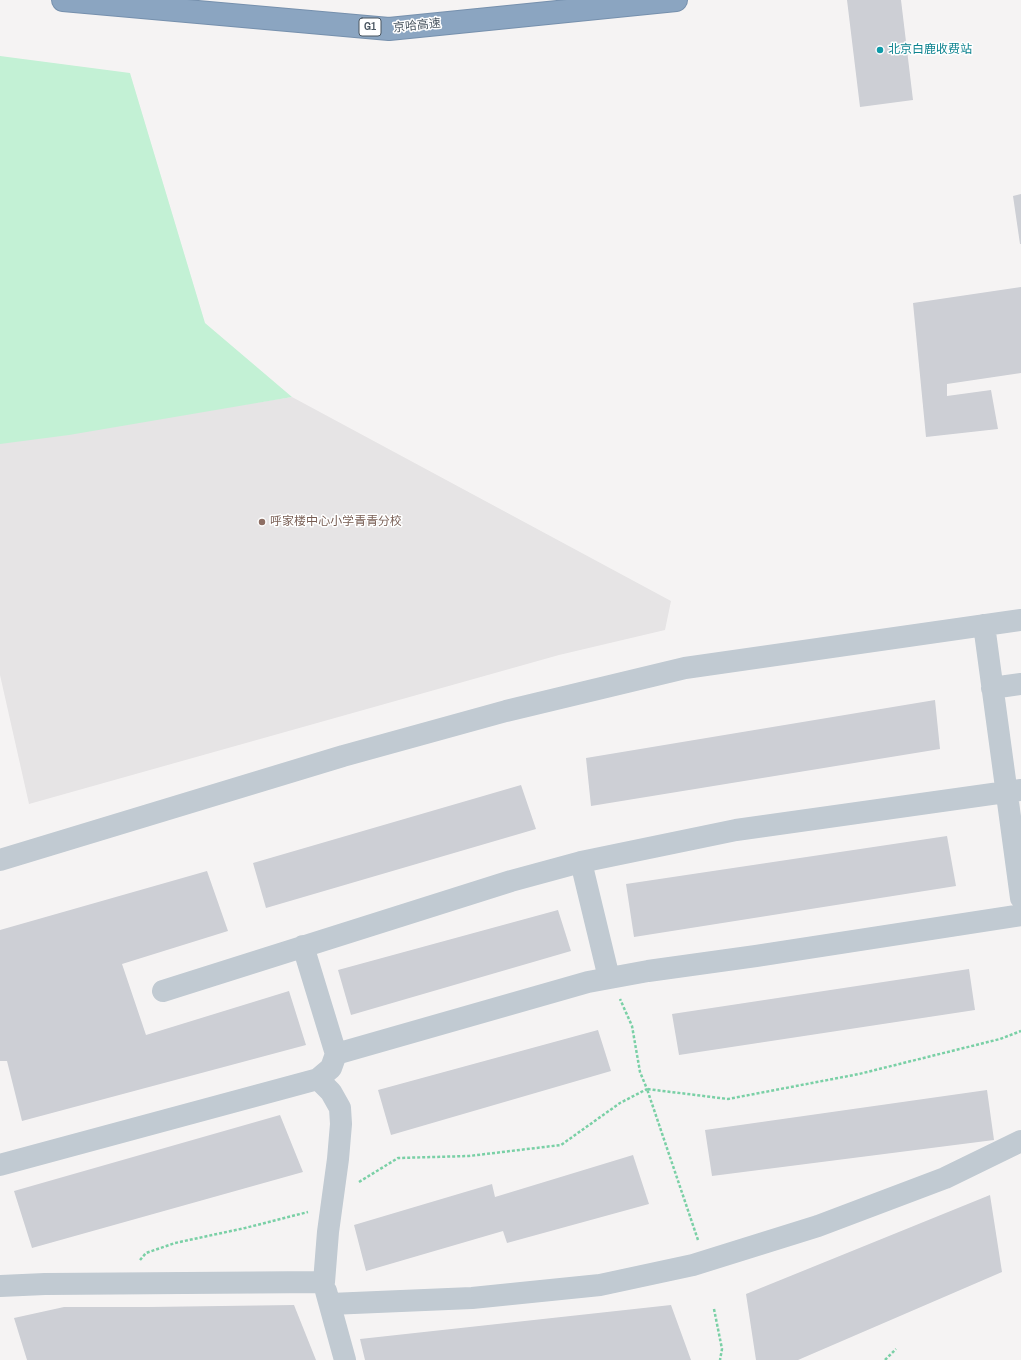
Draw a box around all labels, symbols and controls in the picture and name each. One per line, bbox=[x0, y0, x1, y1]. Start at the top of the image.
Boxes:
street label: 京哈高速 bbox=[392, 16, 442, 36]
road number: G1 bbox=[359, 18, 381, 36]
place label: 北京白鹿收费站 bbox=[888, 43, 972, 57]
marker: 北京白鹿收费站 bbox=[875, 45, 885, 55]
place label: 呼家楼中心小学青青分校 bbox=[270, 515, 402, 529]
marker: 呼家楼中心小学青青分校 bbox=[257, 517, 267, 527]

